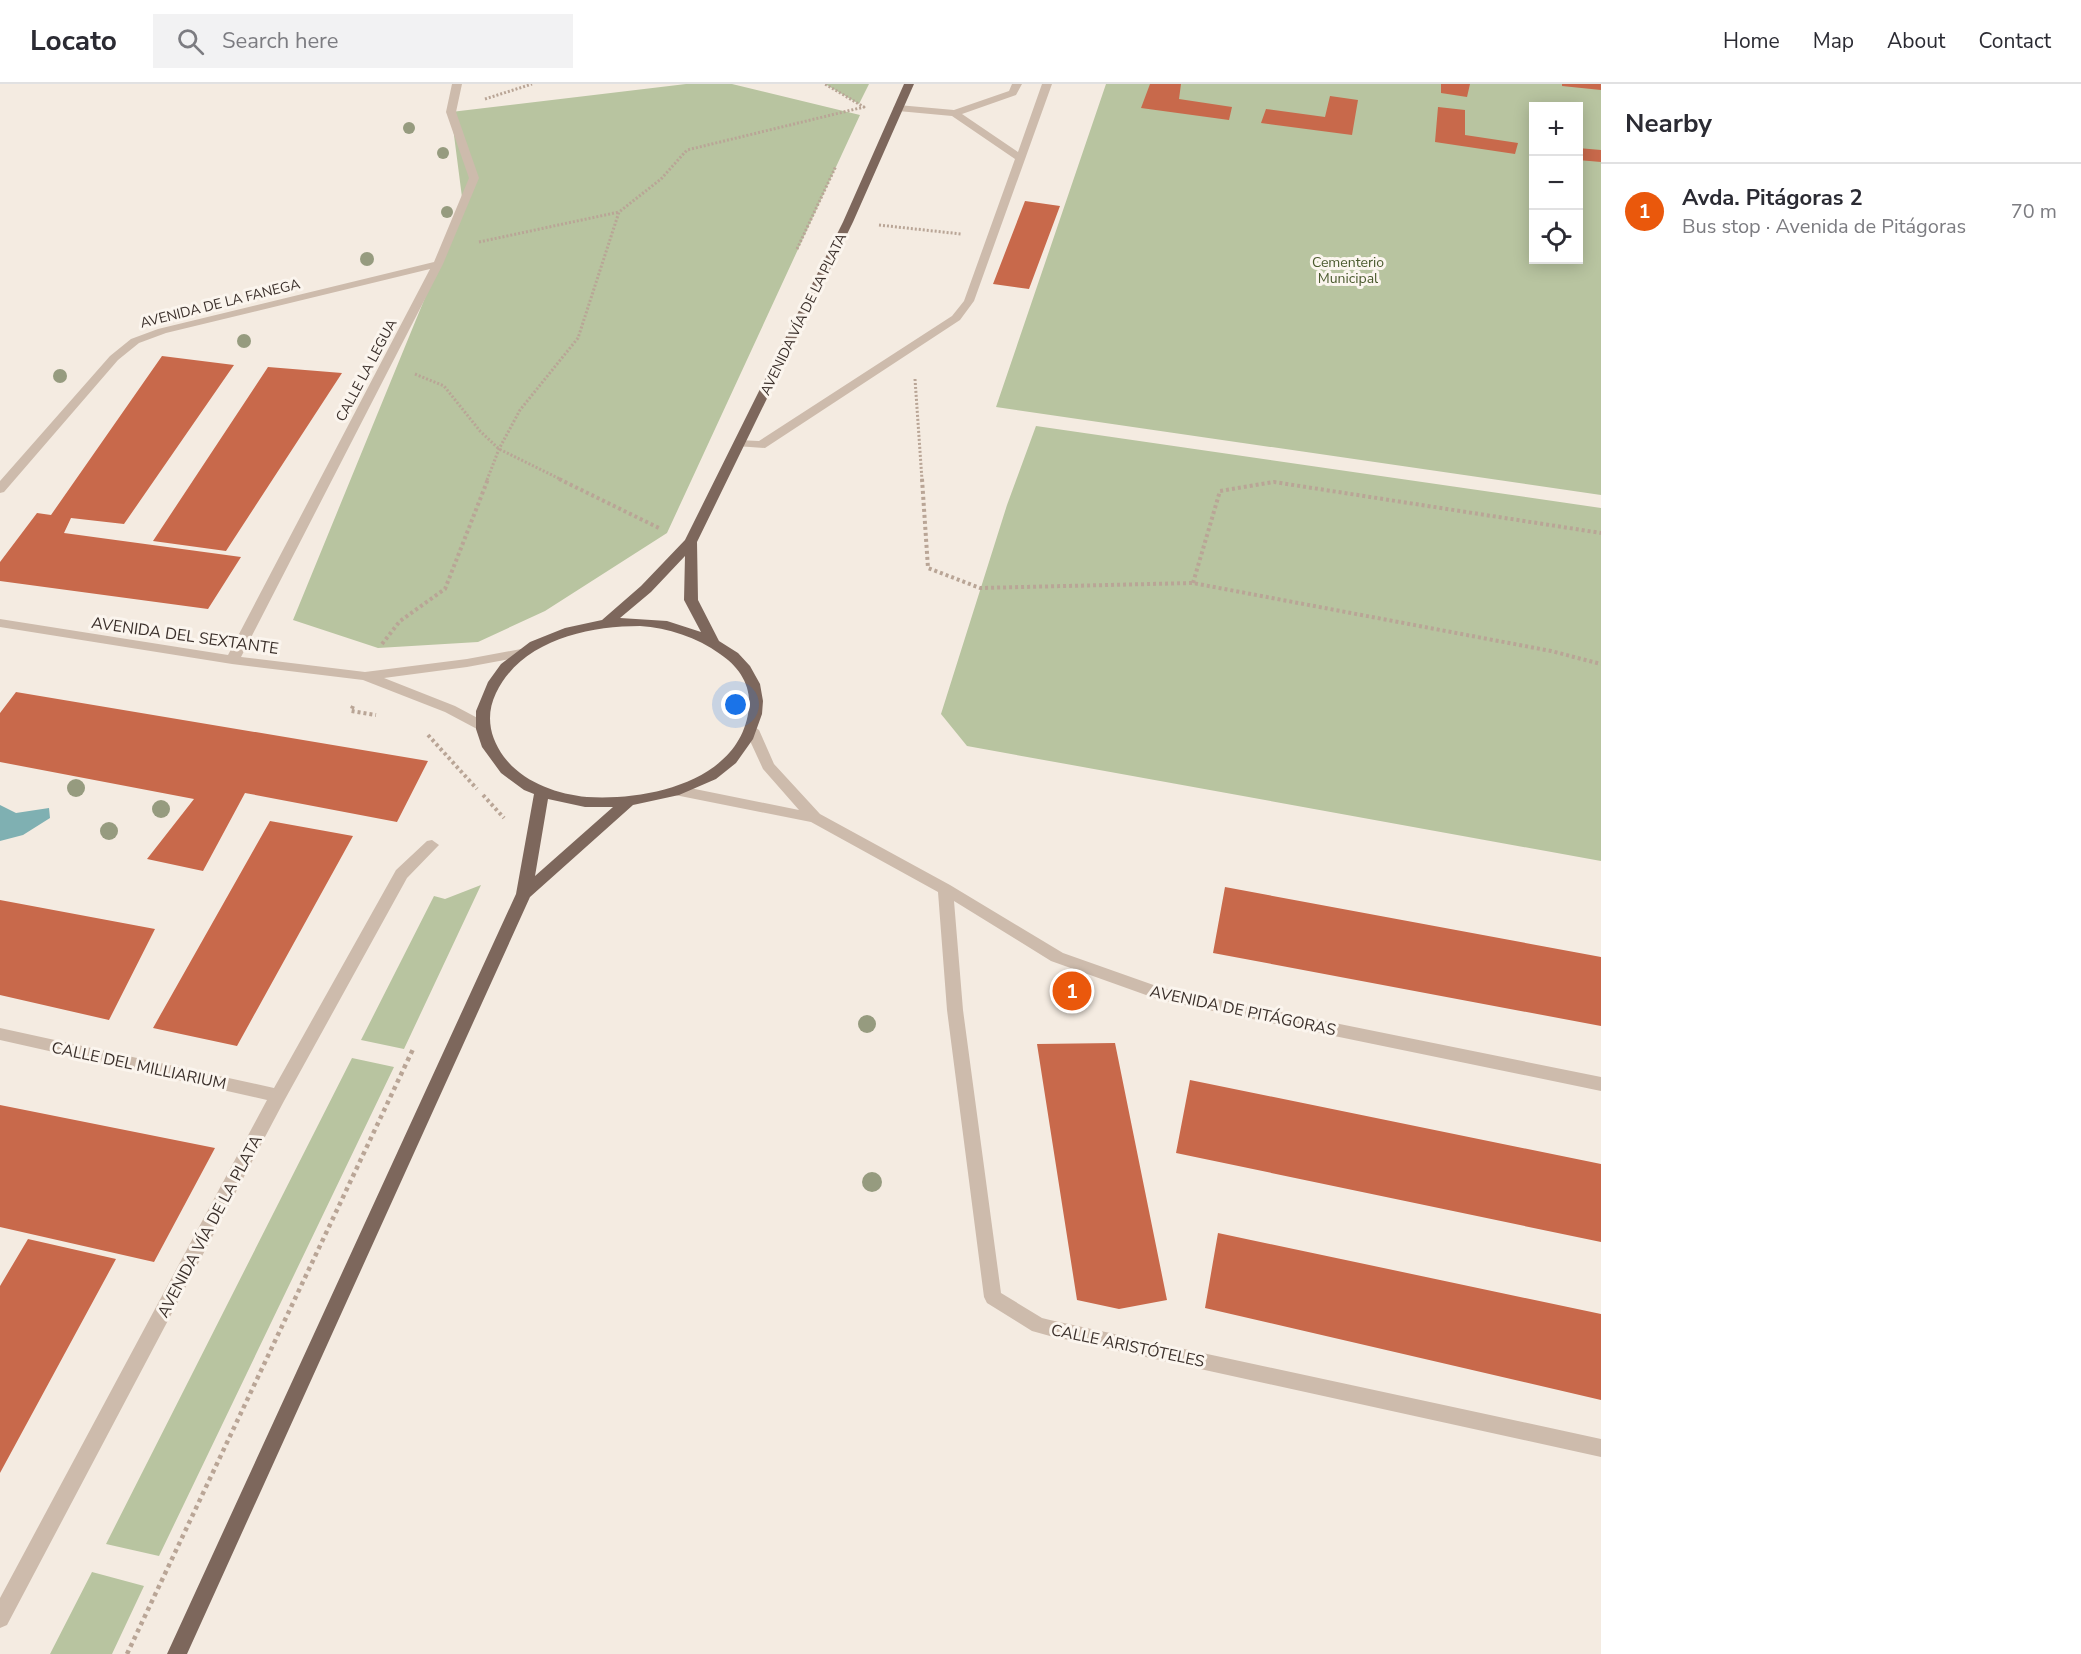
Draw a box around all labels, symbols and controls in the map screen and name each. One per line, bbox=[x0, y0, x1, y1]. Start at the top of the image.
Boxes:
search box bbox=[153, 14, 573, 68]
text: Locato bbox=[30, 22, 117, 60]
icon: search bbox=[174, 25, 207, 58]
text: Search here bbox=[222, 26, 339, 56]
text: Home bbox=[1723, 27, 1780, 55]
text: Map bbox=[1813, 27, 1854, 55]
text: About bbox=[1887, 27, 1945, 55]
text: Contact bbox=[1978, 27, 2051, 55]
map controls bbox=[1529, 102, 1583, 264]
button: + bbox=[1529, 102, 1583, 156]
text: Nearby bbox=[1625, 106, 1712, 141]
button: − bbox=[1529, 156, 1583, 210]
text: Avda. Pitágoras 2 bbox=[1682, 183, 1863, 213]
text: 1 bbox=[1639, 198, 1651, 225]
text: 70 m bbox=[2011, 198, 2057, 225]
button: locate bbox=[1529, 210, 1583, 264]
text: Bus stop · Avenida de Pitágoras bbox=[1682, 213, 1966, 240]
street label: AVENIDA VÍA DE LA PLATA bbox=[756, 230, 851, 399]
park label: Cementerio Municipal bbox=[1312, 253, 1384, 288]
street label: AVENIDA DE LA FANEGA bbox=[138, 274, 302, 333]
street label: CALLE LA LEGUA bbox=[331, 316, 402, 425]
street label: AVENIDA DEL SEXTANTE bbox=[90, 612, 280, 660]
your location bbox=[721, 690, 750, 719]
pin: 1 bbox=[1052, 968, 1092, 1014]
street label: AVENIDA DE PITÁGORAS bbox=[1148, 980, 1338, 1041]
street label: CALLE DEL MILLIARIUM bbox=[49, 1037, 228, 1095]
street label: AVENIDA VÍA DE LA PLATA bbox=[152, 1131, 268, 1322]
street label: CALLE ARISTÓTELES bbox=[1049, 1319, 1207, 1373]

